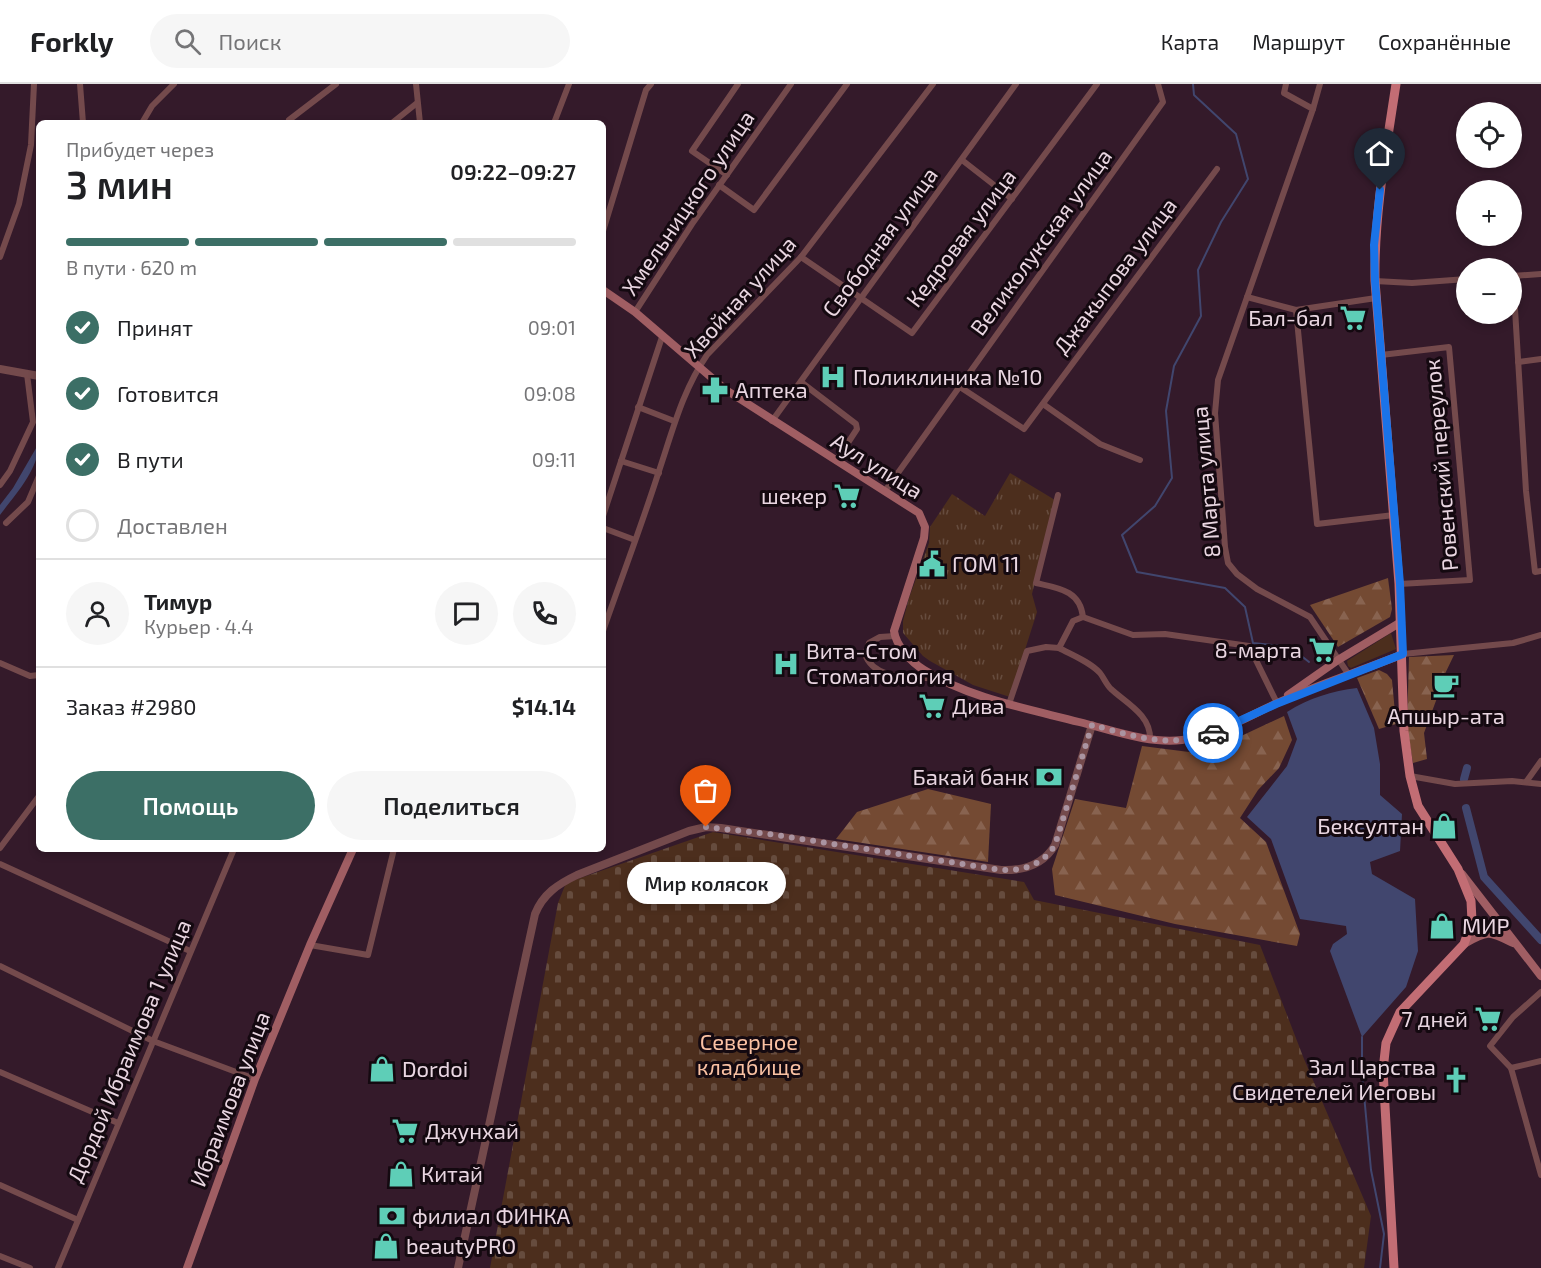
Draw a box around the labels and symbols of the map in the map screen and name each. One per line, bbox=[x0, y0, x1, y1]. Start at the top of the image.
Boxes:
street label: Хмельницкого улица bbox=[616, 105, 760, 300]
pin bbox=[1354, 128, 1405, 190]
street label: Великолукская улица bbox=[964, 143, 1117, 340]
street label: Свободная улица bbox=[816, 162, 943, 322]
street label: Кедровая улица bbox=[900, 163, 1021, 312]
street label: Джакыпова улица bbox=[1047, 192, 1182, 359]
street label: Хвойная улица bbox=[678, 230, 801, 363]
supermarket icon: Бал-бал bbox=[1338, 303, 1368, 333]
place label: Бал-бал bbox=[1248, 304, 1333, 330]
street label: Ровенский переулок bbox=[1418, 358, 1463, 572]
hospital icon: Поликлиника №10 bbox=[818, 362, 848, 392]
place label: Поликлиника №10 bbox=[853, 363, 1043, 389]
pharmacy icon: Аптека bbox=[700, 375, 730, 405]
place label: Аптека bbox=[735, 376, 808, 402]
street label: 8 Марта улица bbox=[1185, 405, 1226, 559]
street label: Аул улица bbox=[826, 427, 928, 504]
supermarket icon: шекер bbox=[832, 481, 862, 511]
place label: шекер bbox=[761, 482, 827, 508]
public building icon: ГОМ 11 bbox=[917, 549, 947, 579]
place label: ГОМ 11 bbox=[952, 550, 1019, 576]
supermarket icon: 8-марта bbox=[1307, 635, 1337, 665]
place label: 8-марта bbox=[1214, 636, 1302, 662]
place label: Вита-Стом Стоматология bbox=[806, 637, 953, 688]
hospital icon: Вита-Стом Стоматология bbox=[771, 649, 801, 679]
cafe icon: Апшыр-ата bbox=[1431, 670, 1461, 700]
supermarket icon: Дива bbox=[917, 691, 947, 721]
place label: Дива bbox=[952, 692, 1005, 718]
place label: Апшыр-ата bbox=[1387, 702, 1505, 728]
courier bbox=[1183, 703, 1243, 763]
bank icon: Бакай банк bbox=[1034, 762, 1064, 792]
place label: Бакай банк bbox=[913, 763, 1029, 789]
pin bbox=[680, 765, 731, 827]
shop icon: Бексултан bbox=[1429, 811, 1459, 841]
place label: Бексултан bbox=[1317, 812, 1424, 839]
callout: Мир колясок bbox=[626, 863, 786, 905]
shop icon: МИР bbox=[1427, 911, 1457, 941]
place label: МИР bbox=[1462, 912, 1509, 938]
street label: Дордой Ибраимова 1 улица bbox=[61, 915, 196, 1186]
supermarket icon: 7 дней bbox=[1473, 1004, 1503, 1034]
place label: 7 дней bbox=[1401, 1005, 1468, 1031]
street label: Ибраимова улица bbox=[184, 1007, 275, 1190]
park label: Северное кладбище bbox=[697, 1028, 801, 1079]
place label: Зал Царства Свидетелей Иеговы bbox=[1232, 1053, 1436, 1104]
shop icon: Dordoi bbox=[367, 1054, 397, 1084]
place label: Dordoi bbox=[402, 1055, 468, 1081]
church icon: Зал Царства Свидетелей Иеговы bbox=[1441, 1065, 1471, 1095]
supermarket icon: Джунхай bbox=[390, 1116, 420, 1146]
place label: Джунхай bbox=[425, 1117, 519, 1144]
shop icon: Китай bbox=[386, 1159, 416, 1189]
place label: Китай bbox=[421, 1160, 483, 1186]
bank icon: филиал ФИНКА bbox=[377, 1201, 407, 1231]
place label: филиал ФИНКА bbox=[412, 1202, 571, 1228]
shop icon: beautyPRO bbox=[371, 1231, 401, 1261]
place label: beautyPRO bbox=[406, 1232, 516, 1258]

